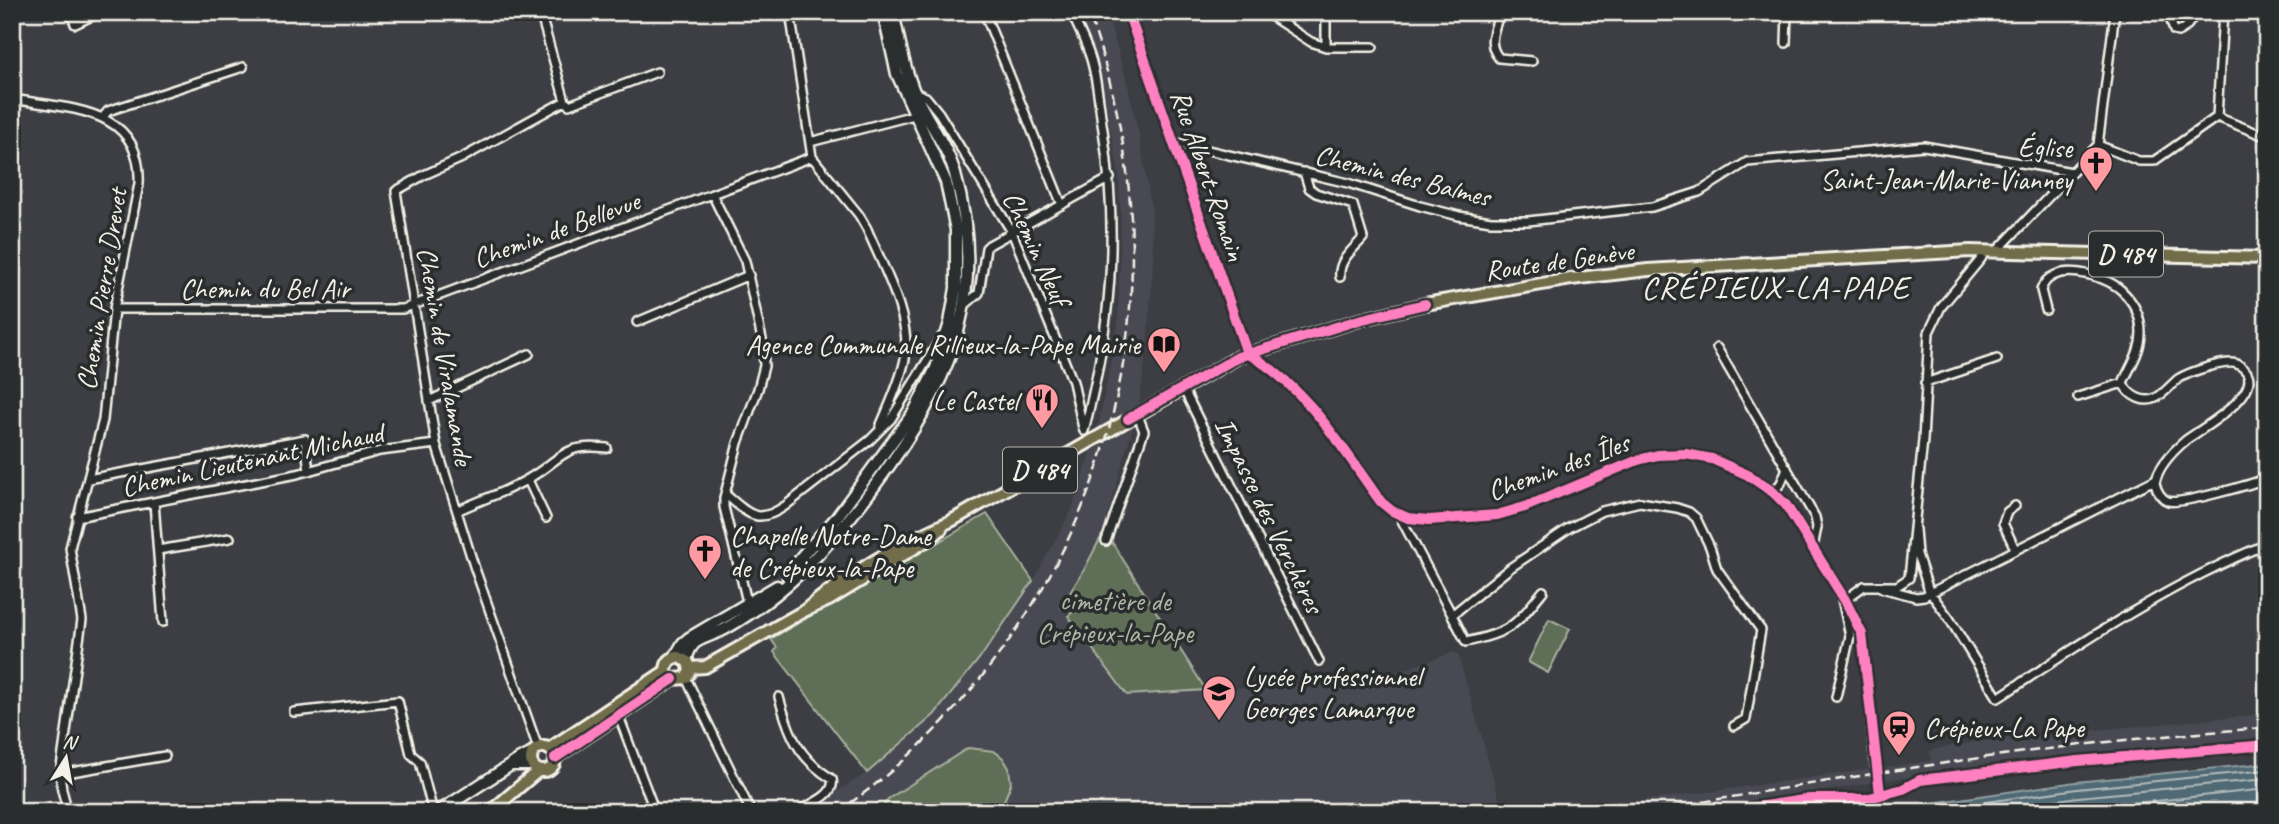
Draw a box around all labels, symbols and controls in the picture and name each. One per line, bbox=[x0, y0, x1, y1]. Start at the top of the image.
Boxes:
street label: Rue Albert-Romain bbox=[1163, 85, 1254, 266]
place label: Église Saint-Jean-Marie-Vianney bbox=[1820, 130, 2074, 197]
street label: Chemin des Balmes bbox=[1312, 137, 1496, 215]
church icon: Église Saint-Jean-Marie-Vianney bbox=[2077, 144, 2115, 193]
street label: Chemin de Bellevue bbox=[468, 182, 646, 276]
street label: Chemin Pierre Drevet bbox=[68, 183, 135, 392]
street label: Chemin Neuf bbox=[995, 186, 1081, 316]
street label: Route de Genève bbox=[1482, 232, 1638, 288]
road number: D 484 bbox=[2089, 232, 2163, 276]
street label: Chemin de Viralamande bbox=[409, 244, 482, 470]
district label: CRÉPIEUX-LA-PAPE bbox=[1642, 267, 1913, 308]
street label: Chemin du Bel Air bbox=[180, 271, 352, 306]
library icon: Agence Communale Rillieux-la-Pape Mairie bbox=[1145, 325, 1183, 374]
place label: Agence Communale Rillieux-la-Pape Mairie bbox=[746, 327, 1142, 362]
restaurant icon: Le Castel bbox=[1023, 381, 1061, 430]
place label: Le Castel bbox=[933, 383, 1023, 418]
street label: Impasse des Verchères bbox=[1207, 412, 1333, 621]
street label: Chemin Lieutenant Michaud bbox=[118, 414, 390, 504]
street label: Chemin des Îles bbox=[1483, 424, 1636, 508]
road number: D 484 bbox=[1003, 447, 1077, 492]
place label: Chapelle Notre-Dame de Crépieux-la-Pape bbox=[730, 518, 933, 585]
church icon: Chapelle Notre-Dame de Crépieux-la-Pape bbox=[686, 532, 724, 581]
park label: cimetière de Crépieux-la-Pape bbox=[1037, 583, 1195, 650]
place label: Lycée professionnel Georges Lamarque bbox=[1244, 659, 1426, 726]
school or university icon: Lycée professionnel Georges Lamarque bbox=[1200, 673, 1238, 722]
station icon: Crépieux-La Pape bbox=[1880, 708, 1918, 757]
place label: Crépieux-La Pape bbox=[1924, 710, 2086, 745]
north arrow bbox=[32, 722, 102, 792]
text: N bbox=[61, 729, 80, 756]

